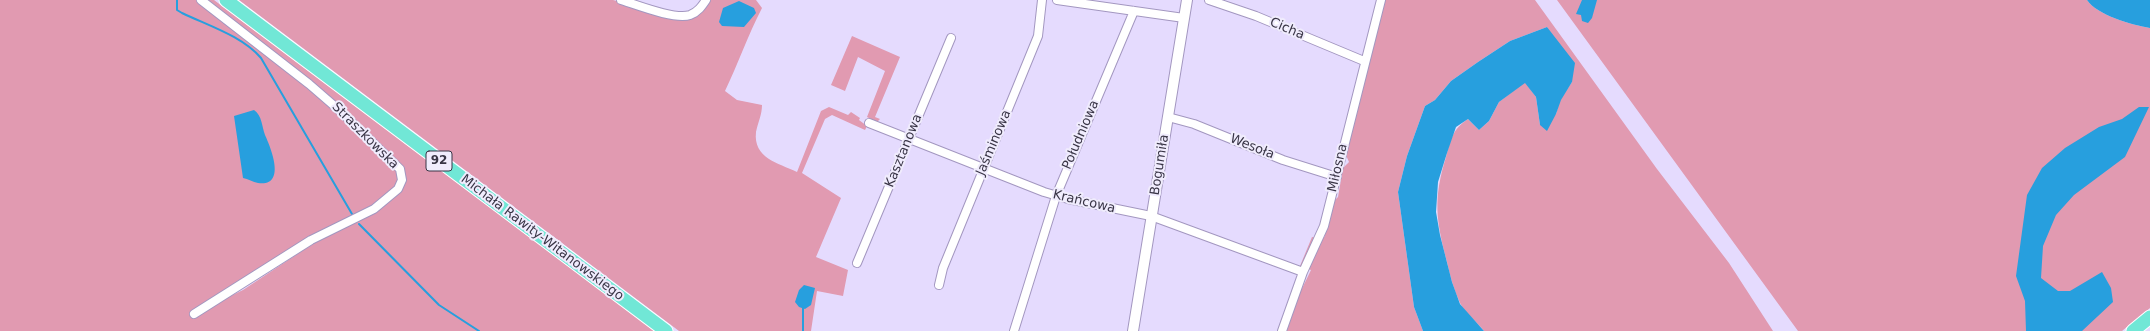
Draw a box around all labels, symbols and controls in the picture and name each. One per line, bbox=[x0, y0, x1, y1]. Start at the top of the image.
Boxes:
street label: Cicha bbox=[1267, 15, 1307, 43]
street label: Południowa bbox=[1059, 98, 1103, 172]
street label: Straszkowska bbox=[328, 99, 402, 173]
street label: Jaśminowa bbox=[973, 108, 1015, 178]
street label: Kasztanowa bbox=[882, 112, 926, 190]
street label: Wesoła bbox=[1228, 131, 1276, 163]
street label: Bogumiła bbox=[1148, 134, 1172, 196]
street label: Miłosna bbox=[1325, 142, 1351, 194]
road number: 92 bbox=[426, 151, 452, 171]
street label: Michała Rawity-Witanowskiego bbox=[458, 172, 626, 304]
street label: Krańcowa bbox=[1051, 187, 1117, 217]

